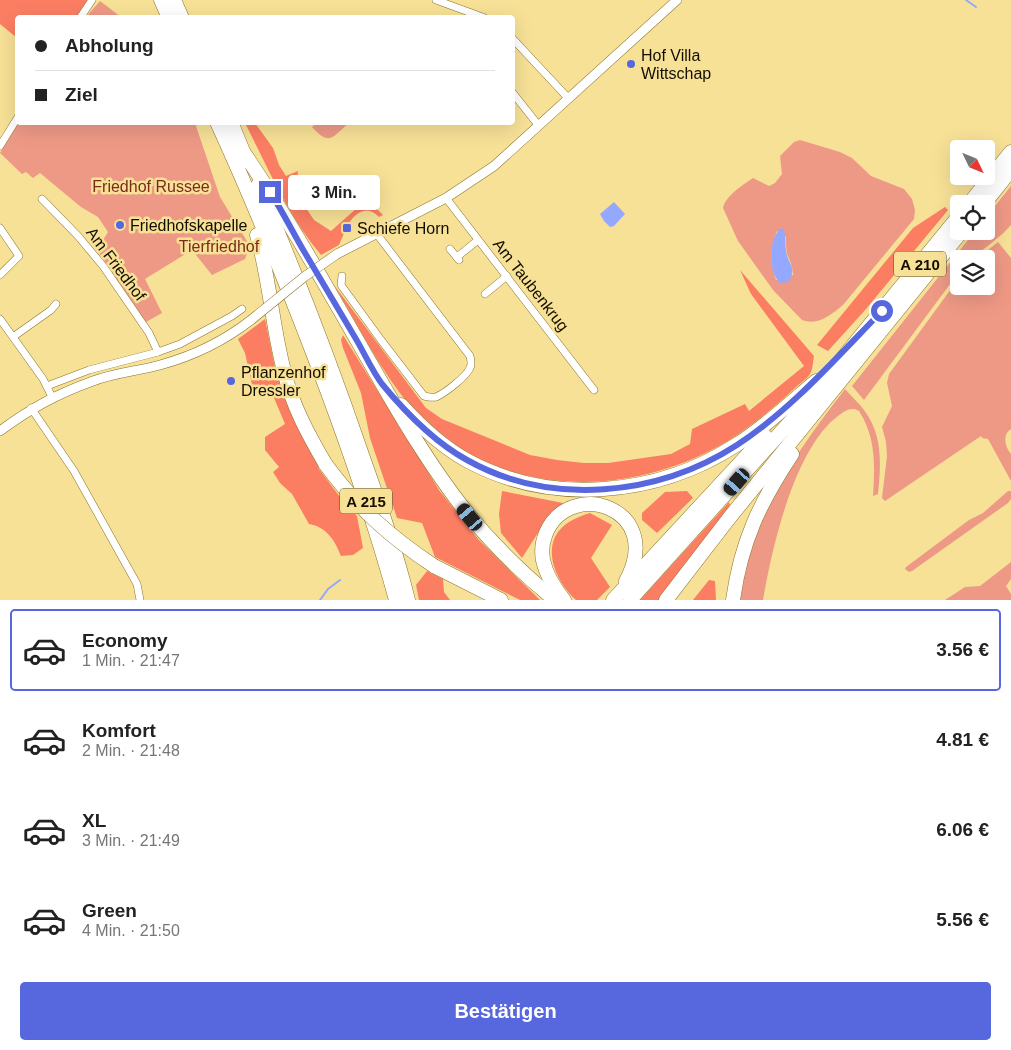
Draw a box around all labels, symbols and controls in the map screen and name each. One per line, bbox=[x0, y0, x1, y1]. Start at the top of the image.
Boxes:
text: Abholung bbox=[65, 35, 154, 56]
place label: Hof Villa Wittschap bbox=[641, 47, 711, 82]
marker: Hof Villa Wittschap bbox=[625, 58, 637, 70]
text: Ziel bbox=[65, 84, 98, 105]
north arrow bbox=[950, 140, 995, 185]
map controls bbox=[950, 140, 995, 295]
callout: 3 Min. bbox=[288, 174, 380, 210]
park label: Friedhof Russee bbox=[92, 178, 210, 195]
route end bbox=[259, 181, 281, 203]
text: 3 Min. bbox=[311, 184, 357, 201]
button: locate bbox=[950, 195, 995, 240]
place label: Friedhofskapelle bbox=[130, 217, 248, 234]
marker: Friedhofskapelle bbox=[114, 219, 126, 231]
place label: Schiefe Horn bbox=[357, 220, 450, 237]
marker: Schiefe Horn bbox=[341, 222, 353, 234]
street label: Am Friedhof bbox=[83, 224, 149, 304]
street label: Am Taubenkrug bbox=[490, 236, 572, 334]
park label: Tierfriedhof bbox=[179, 238, 260, 255]
button: layers bbox=[950, 250, 995, 295]
road number: A 210 bbox=[894, 252, 946, 276]
route start bbox=[871, 300, 893, 322]
place label: Pflanzenhof Dressler bbox=[241, 364, 326, 399]
marker: Pflanzenhof Dressler bbox=[225, 375, 237, 387]
car bbox=[721, 466, 752, 498]
road number: A 215 bbox=[340, 488, 392, 514]
car bbox=[454, 501, 485, 533]
icon: car bbox=[22, 628, 67, 673]
text: Economy bbox=[82, 630, 168, 651]
text: 3.56 € bbox=[936, 639, 989, 660]
text: 1 Min. · 21:47 bbox=[82, 652, 180, 669]
icon: car bbox=[22, 718, 67, 763]
text: Komfort bbox=[82, 720, 156, 741]
text: 4.81 € bbox=[936, 729, 989, 750]
text: 2 Min. · 21:48 bbox=[82, 742, 180, 759]
icon: car bbox=[22, 808, 67, 853]
text: XL bbox=[82, 810, 106, 831]
text: 6.06 € bbox=[936, 819, 989, 840]
text: 3 Min. · 21:49 bbox=[82, 832, 180, 849]
icon: car bbox=[22, 898, 67, 943]
text: Green bbox=[82, 900, 137, 921]
text: 5.56 € bbox=[936, 909, 989, 930]
text: 4 Min. · 21:50 bbox=[82, 922, 180, 939]
button: Bestätigen bbox=[20, 982, 991, 1040]

